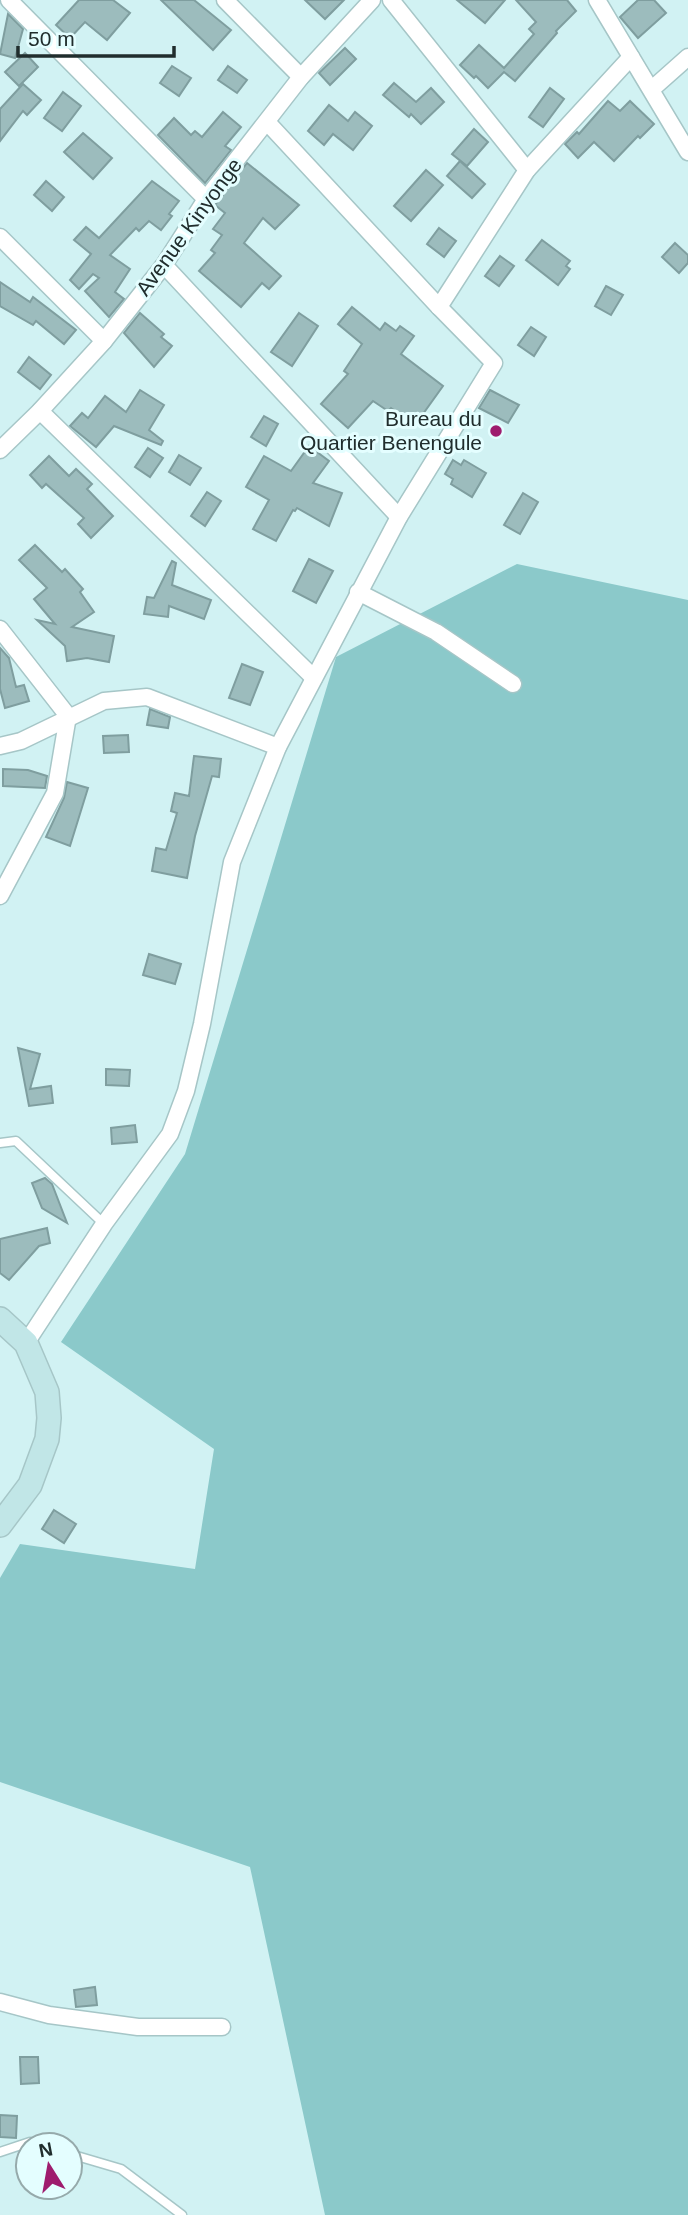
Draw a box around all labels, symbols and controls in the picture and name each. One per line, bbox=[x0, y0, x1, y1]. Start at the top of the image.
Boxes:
scale bar bbox=[18, 14, 173, 58]
text: 50 m bbox=[28, 27, 75, 50]
street label: Avenue Kinyonge bbox=[131, 154, 246, 300]
place label: Bureau du Quartier Benengule bbox=[300, 407, 482, 454]
marker: Bureau du Quartier Benengule bbox=[488, 423, 504, 439]
north arrow bbox=[14, 2131, 84, 2201]
text: N bbox=[37, 2138, 55, 2161]

